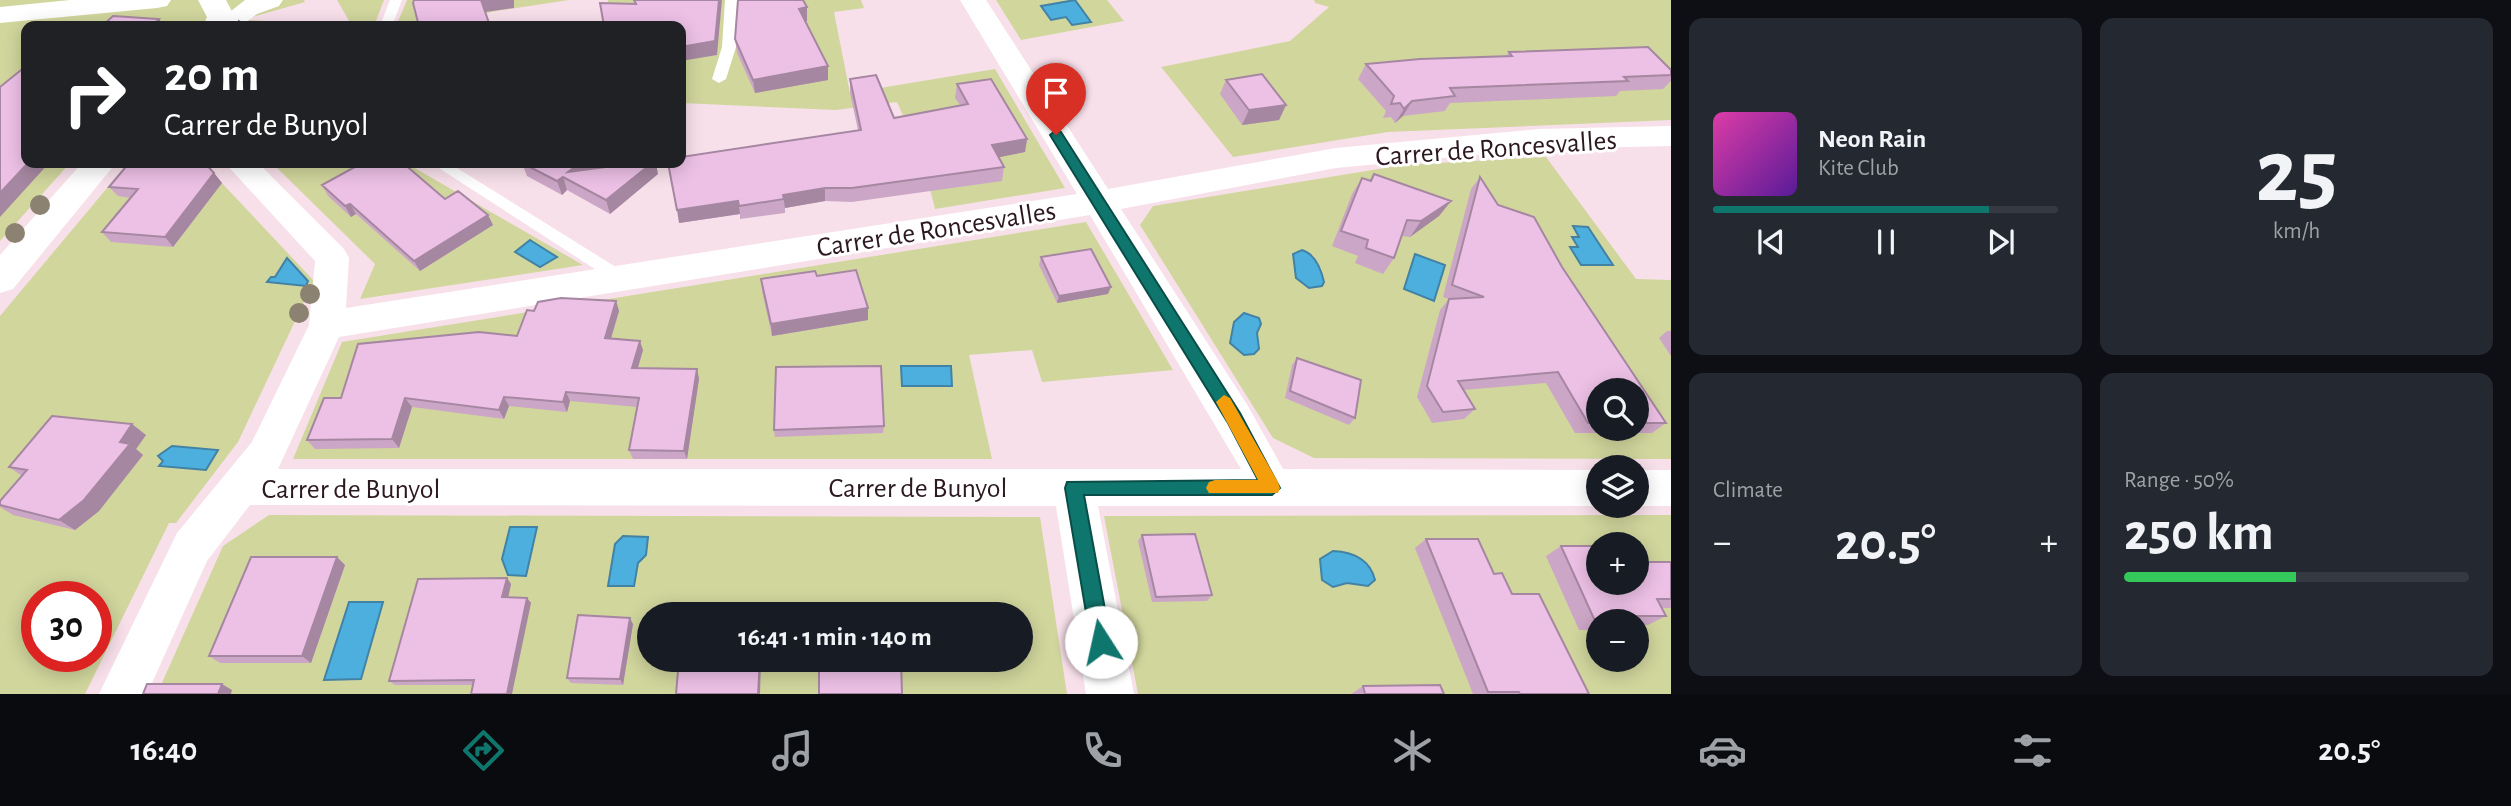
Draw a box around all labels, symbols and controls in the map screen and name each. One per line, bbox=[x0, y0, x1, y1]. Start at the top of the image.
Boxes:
icon: right bbox=[49, 49, 140, 140]
text: 20 m bbox=[164, 51, 260, 100]
pin bbox=[1026, 63, 1086, 135]
icon: arrive bbox=[1037, 74, 1075, 112]
text: Carrer de Bunyol bbox=[164, 109, 369, 141]
text: Neon Rain bbox=[1818, 126, 1926, 152]
street label: Carrer de Roncesvalles bbox=[1375, 127, 1618, 171]
text: 25 bbox=[2255, 127, 2338, 218]
text: Kite Club bbox=[1818, 157, 1899, 180]
street label: Carrer de Roncesvalles bbox=[815, 197, 1058, 263]
text: km/h bbox=[2273, 220, 2320, 243]
icon: previous bbox=[1752, 223, 1790, 261]
icon: pause bbox=[1867, 223, 1905, 261]
icon: next bbox=[1982, 223, 2020, 261]
map controls bbox=[1586, 378, 1649, 672]
button: search bbox=[1586, 378, 1649, 441]
button: layers bbox=[1586, 455, 1649, 518]
text: Range · 50% bbox=[2124, 469, 2234, 492]
street label: Carrer de Bunyol bbox=[828, 475, 1008, 503]
street label: Carrer de Bunyol bbox=[261, 476, 441, 504]
text: Climate bbox=[1713, 479, 1783, 502]
text: 250 km bbox=[2124, 507, 2274, 559]
text: 20.5° bbox=[1835, 517, 1936, 569]
text: − bbox=[1713, 524, 1731, 562]
text: + bbox=[2040, 524, 2058, 562]
button: + bbox=[1586, 532, 1649, 595]
speed limit sign: 30 bbox=[21, 581, 112, 672]
position arrow bbox=[1064, 605, 1138, 679]
button: − bbox=[1586, 609, 1649, 672]
text: 16:41 · 1 min · 140 m bbox=[738, 624, 932, 650]
icon: directions bbox=[459, 726, 508, 775]
icon: music bbox=[768, 726, 817, 775]
icon: phone bbox=[1078, 726, 1127, 775]
icon: climate bbox=[1388, 726, 1437, 775]
icon: car bbox=[1698, 726, 1747, 775]
icon: filters bbox=[2008, 726, 2057, 775]
text: 16:40 bbox=[130, 734, 198, 766]
text: 20.5° bbox=[2318, 734, 2381, 766]

